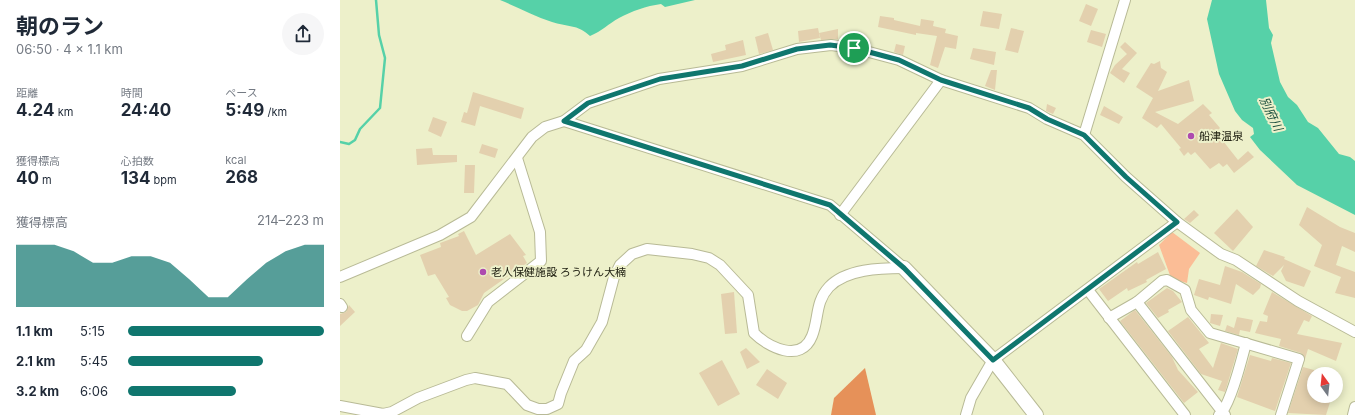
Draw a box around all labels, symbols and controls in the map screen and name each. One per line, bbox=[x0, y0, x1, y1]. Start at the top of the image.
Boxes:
text: 朝のラン bbox=[16, 13, 104, 39]
button: share bbox=[282, 13, 324, 55]
pin bbox=[837, 31, 871, 65]
icon: arrive bbox=[843, 37, 865, 59]
text: 06:50 · 4 × 1.1 km bbox=[16, 41, 123, 57]
text: 距離 bbox=[16, 86, 38, 100]
text: 時間 bbox=[121, 86, 143, 100]
text: ペース bbox=[225, 86, 258, 100]
water label: 別府川 bbox=[1257, 94, 1287, 135]
text: 4.24 bbox=[16, 100, 55, 120]
text: 24:40 bbox=[121, 100, 171, 120]
text: 5:49 bbox=[225, 100, 264, 120]
text: km bbox=[55, 105, 73, 119]
text: /km bbox=[264, 105, 287, 119]
place label: 船津温泉 bbox=[1199, 129, 1244, 143]
marker: 船津温泉 bbox=[1186, 131, 1196, 141]
text: kcal bbox=[225, 153, 246, 167]
text: 獲得標高 bbox=[16, 154, 60, 168]
text: 心拍数 bbox=[121, 154, 154, 168]
text: 268 bbox=[225, 167, 258, 187]
text: 40 bbox=[16, 168, 39, 188]
text: 134 bbox=[121, 168, 150, 188]
text: m bbox=[39, 173, 52, 187]
text: bpm bbox=[150, 173, 177, 187]
text: 214–223 m bbox=[257, 212, 324, 228]
text: 獲得標高 bbox=[16, 214, 68, 230]
place label: 老人保健施設 ろうけん大楠 bbox=[491, 265, 626, 279]
marker: 老人保健施設 ろうけん大楠 bbox=[478, 267, 488, 277]
text: 1.1 km bbox=[16, 323, 53, 339]
text: 5:15 bbox=[80, 323, 105, 339]
text: 2.1 km bbox=[16, 353, 55, 369]
text: 5:45 bbox=[80, 353, 108, 369]
north arrow bbox=[1307, 367, 1343, 403]
map controls bbox=[1307, 367, 1343, 403]
text: 3.2 km bbox=[16, 383, 59, 399]
text: 6:06 bbox=[80, 383, 108, 399]

